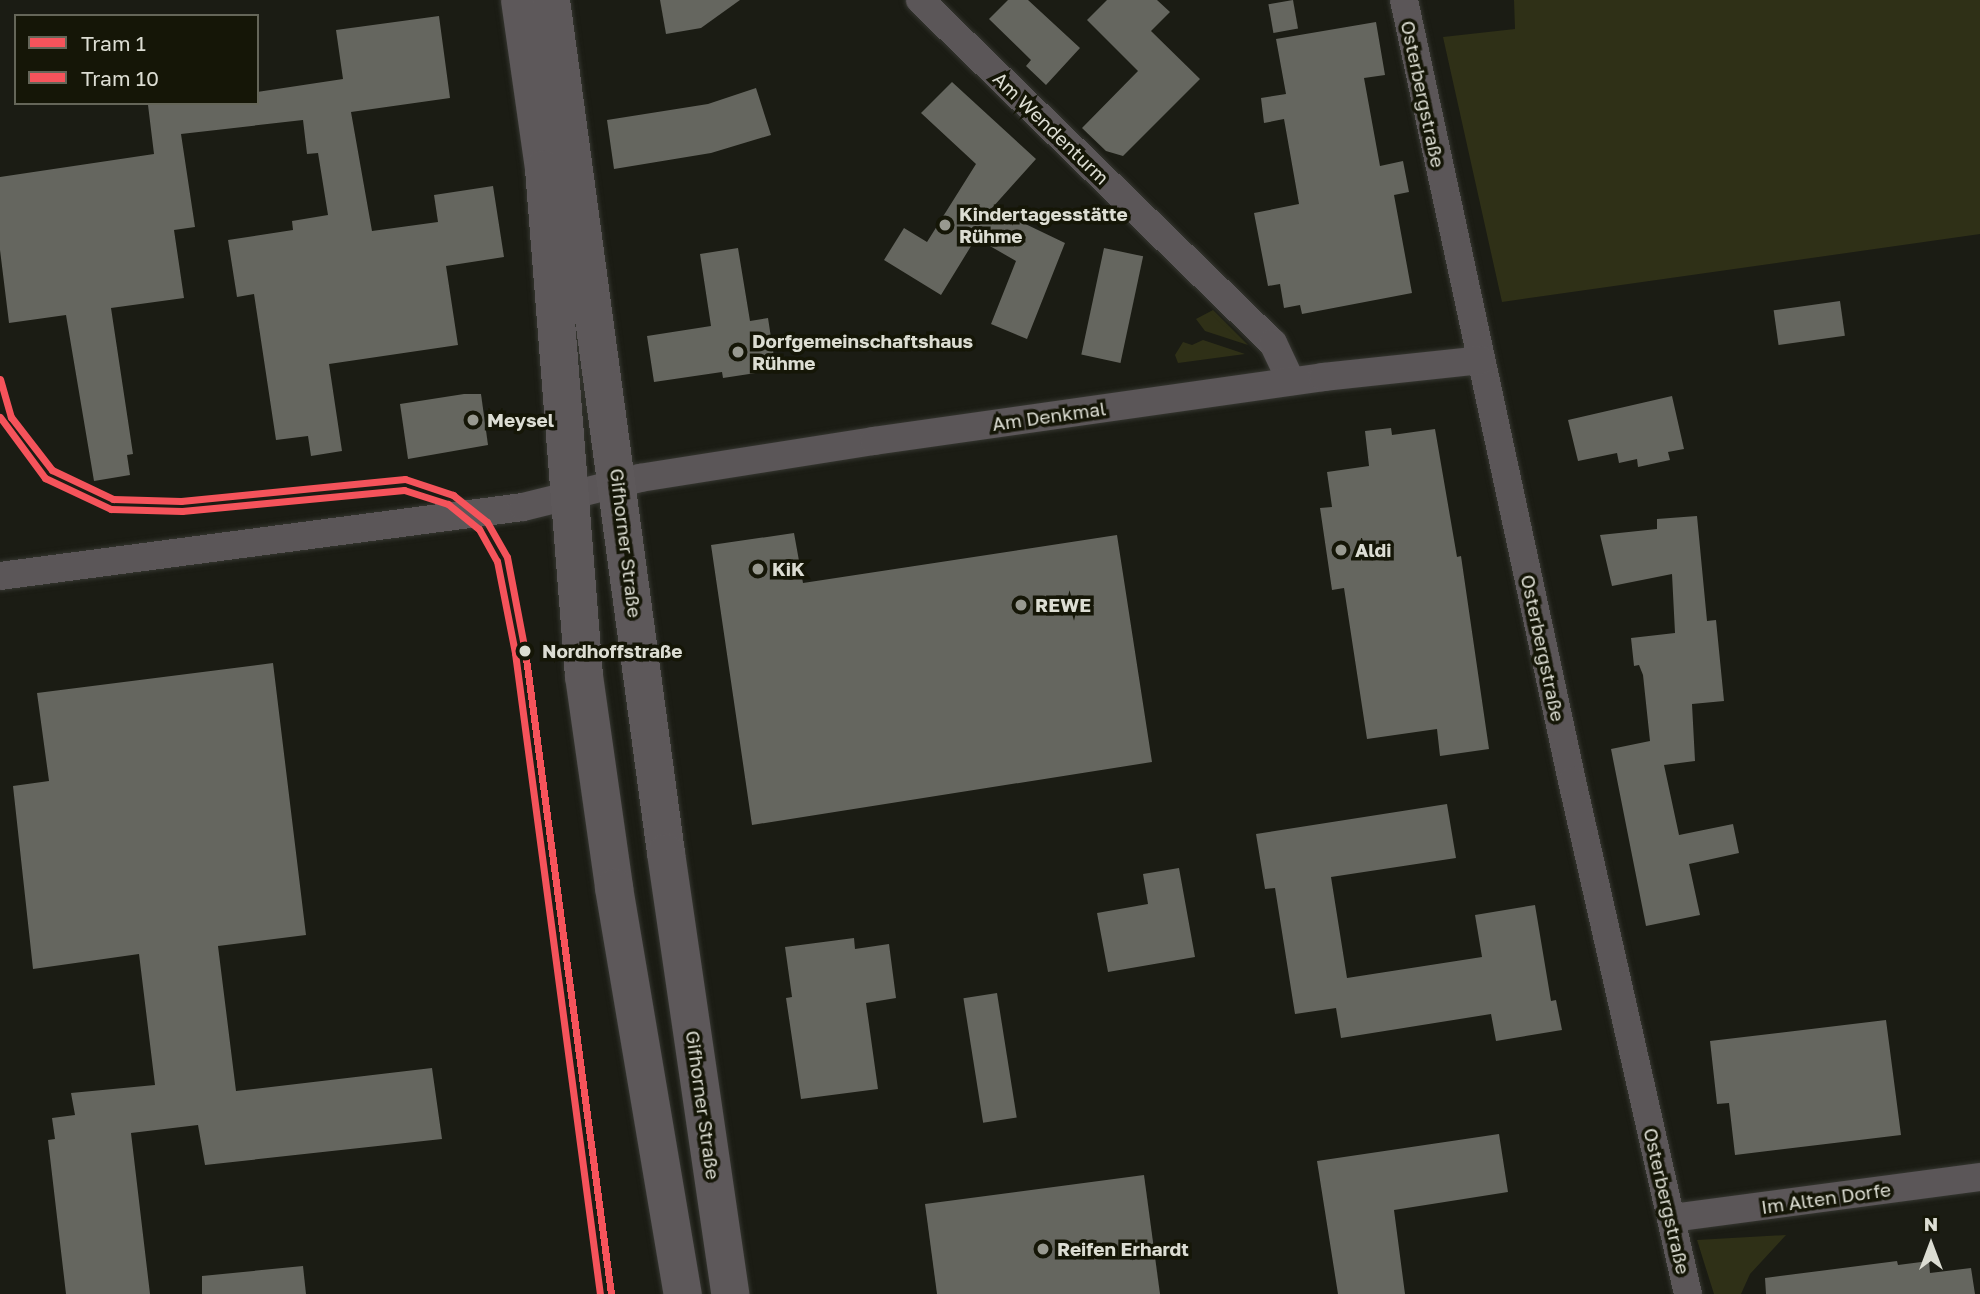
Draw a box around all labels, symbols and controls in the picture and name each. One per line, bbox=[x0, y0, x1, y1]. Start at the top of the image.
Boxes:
legend bbox=[14, 14, 259, 105]
street label: Osterbergstraße bbox=[1396, 19, 1450, 169]
text: Tram 1 bbox=[81, 30, 146, 56]
text: Tram 10 bbox=[81, 65, 159, 91]
street label: Am Wendenturm bbox=[988, 67, 1114, 189]
place label: Kindertagesstätte Rühme bbox=[959, 203, 1128, 247]
marker: Kindertagesstätte Rühme bbox=[937, 217, 953, 233]
place label: Dorfgemeinschaftshaus Rühme bbox=[752, 330, 973, 374]
marker: Dorfgemeinschaftshaus Rühme bbox=[730, 344, 746, 360]
street label: Am Denkmal bbox=[991, 397, 1107, 435]
place label: Meysel bbox=[487, 409, 554, 431]
marker: Meysel bbox=[465, 412, 481, 428]
street label: Gifhorner Straße bbox=[606, 467, 646, 619]
place label: Aldi bbox=[1355, 539, 1391, 561]
marker: Aldi bbox=[1333, 542, 1349, 558]
place label: KiK bbox=[772, 558, 805, 580]
marker: KiK bbox=[750, 561, 766, 577]
street label: Osterbergstraße bbox=[1516, 573, 1570, 723]
place label: REWE bbox=[1035, 594, 1091, 616]
marker: REWE bbox=[1013, 597, 1029, 613]
marker: Nordhoffstraße bbox=[514, 640, 536, 662]
place label: Nordhoffstraße bbox=[542, 640, 682, 662]
street label: Gifhorner Straße bbox=[681, 1029, 725, 1181]
street label: Osterbergstraße bbox=[1639, 1126, 1695, 1276]
street label: Im Alten Dorfe bbox=[1760, 1178, 1892, 1218]
north arrow bbox=[1896, 1210, 1966, 1280]
text: N bbox=[1924, 1212, 1938, 1235]
place label: Reifen Erhardt bbox=[1057, 1238, 1189, 1260]
marker: Reifen Erhardt bbox=[1035, 1241, 1051, 1257]

